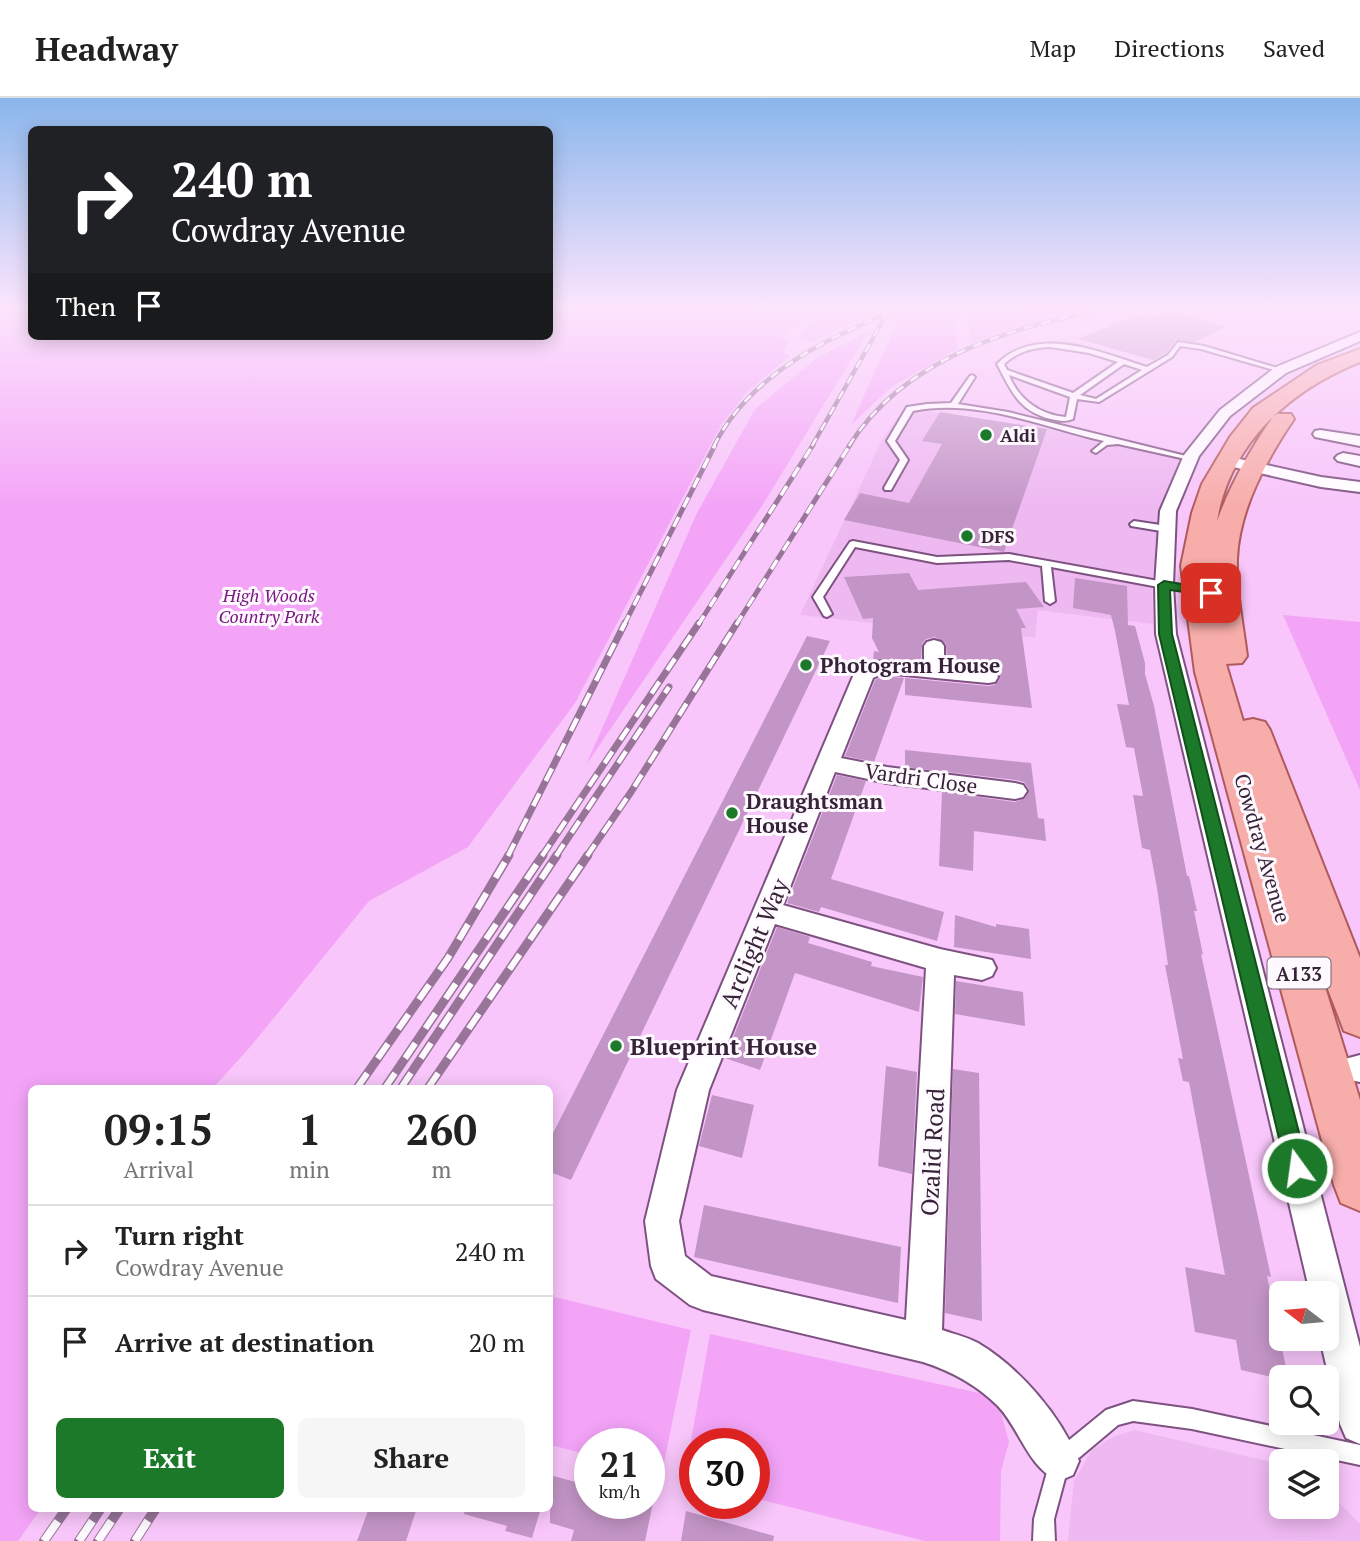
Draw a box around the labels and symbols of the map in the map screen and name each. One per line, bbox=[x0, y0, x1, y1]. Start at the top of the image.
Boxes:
place label: Aldi bbox=[1000, 423, 1036, 447]
marker: Aldi bbox=[978, 427, 994, 443]
place label: DFS bbox=[981, 524, 1015, 548]
marker: DFS bbox=[959, 528, 975, 544]
pin bbox=[1181, 563, 1241, 623]
park label: High Woods Country Park bbox=[218, 583, 320, 628]
place label: Photogram House bbox=[820, 651, 1000, 679]
marker: Photogram House bbox=[798, 657, 814, 673]
street label: Vardri Close bbox=[863, 756, 979, 800]
street label: Cowdray Avenue bbox=[1228, 770, 1298, 926]
place label: Draughtsman House bbox=[746, 787, 884, 839]
marker: Draughtsman House bbox=[724, 805, 740, 821]
street label: Arclight Way bbox=[712, 873, 796, 1013]
road number: A133 bbox=[1268, 958, 1330, 988]
place label: Blueprint House bbox=[630, 1030, 817, 1062]
marker: Blueprint House bbox=[608, 1038, 624, 1054]
street label: Ozalid Road bbox=[913, 1087, 951, 1217]
position arrow bbox=[1260, 1131, 1334, 1205]
north arrow bbox=[1269, 1281, 1339, 1351]
speed limit sign: 30 bbox=[679, 1428, 770, 1519]

